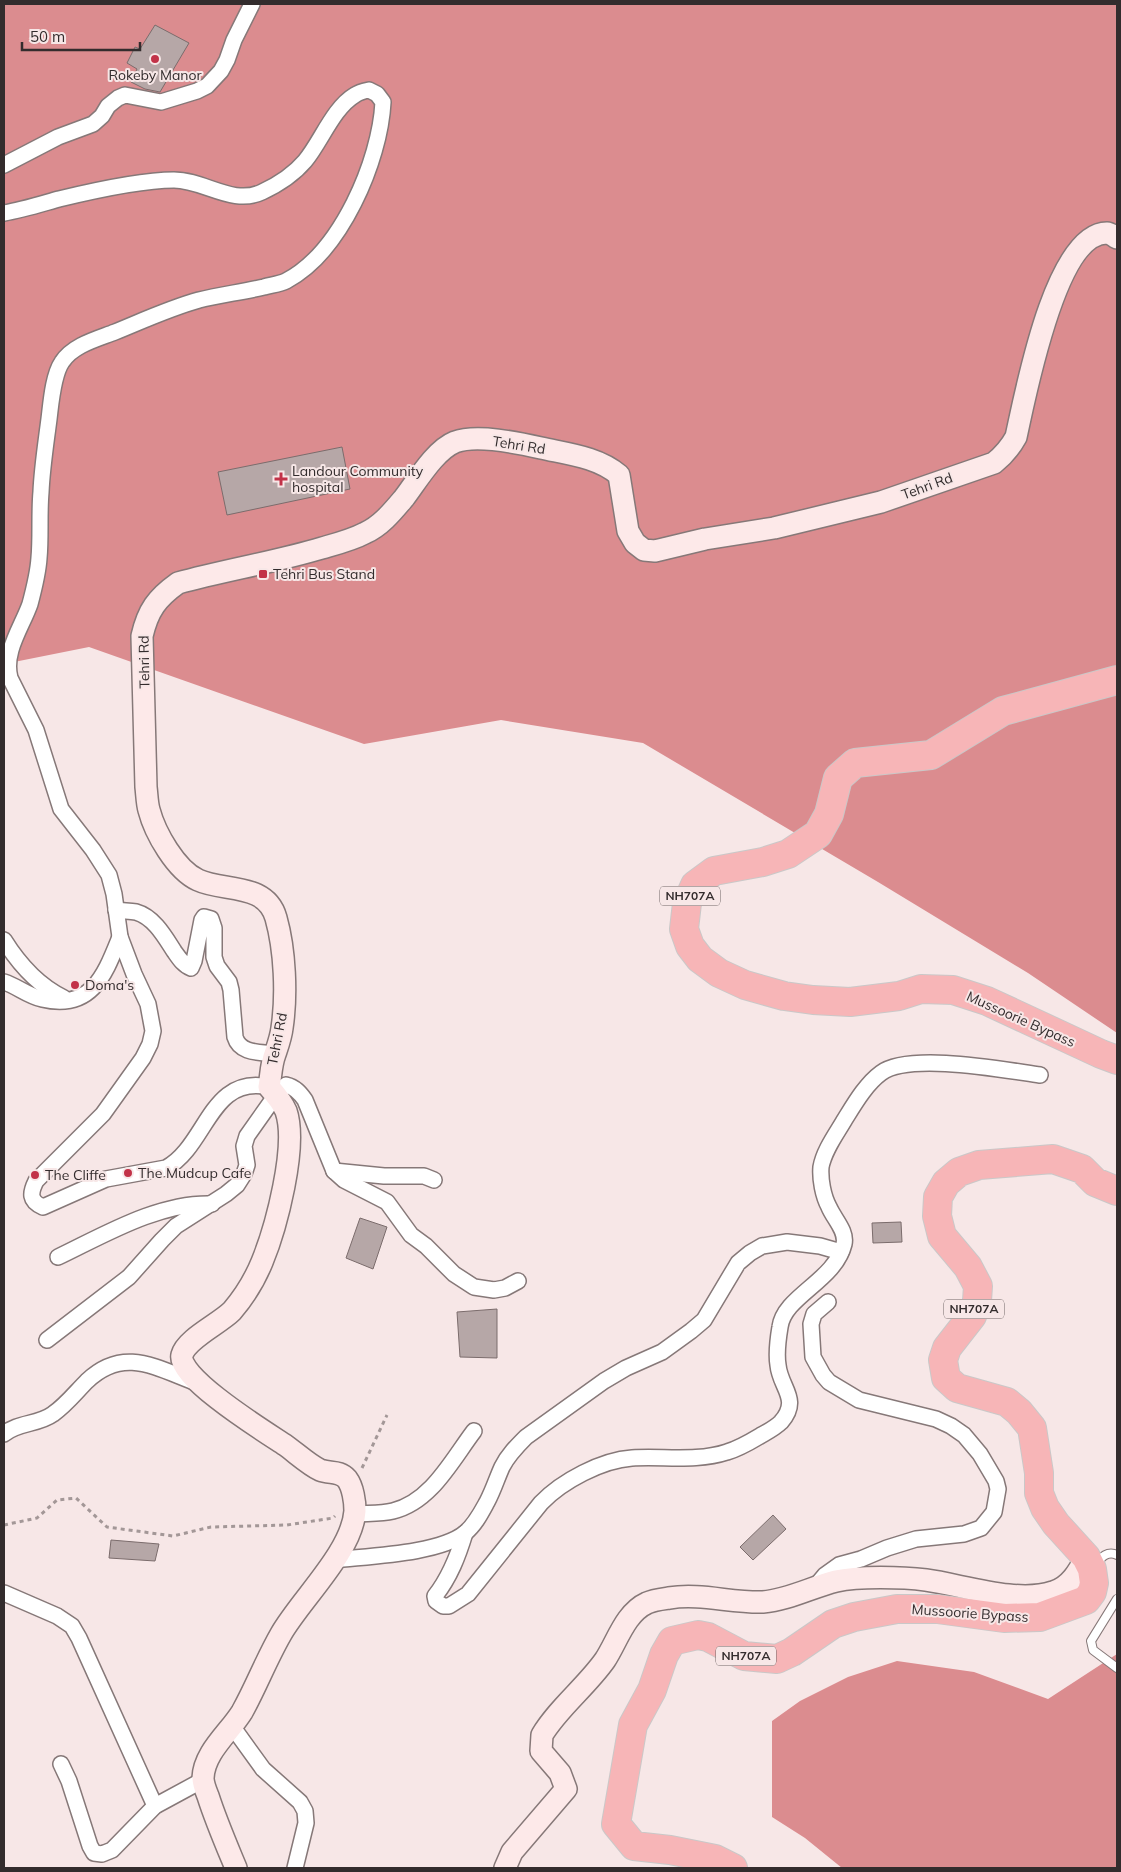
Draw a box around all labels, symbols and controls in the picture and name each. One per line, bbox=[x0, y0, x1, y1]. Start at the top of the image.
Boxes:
scale bar bbox=[22, 20, 140, 52]
text: 50 m bbox=[30, 27, 65, 46]
marker: Rokeby Manor bbox=[149, 53, 161, 65]
place label: Rokeby Manor bbox=[108, 66, 203, 84]
street label: Tehri Rd bbox=[491, 432, 547, 458]
place label: Landour Community hospital bbox=[292, 462, 424, 496]
street label: Tehri Rd bbox=[899, 468, 955, 504]
marker: Landour Community hospital bbox=[274, 472, 288, 486]
place label: Tehri Bus Stand bbox=[273, 565, 375, 583]
marker: Tehri Bus Stand bbox=[257, 568, 269, 580]
street label: Tehri Rd bbox=[135, 635, 153, 689]
road number: NH707A bbox=[660, 886, 720, 906]
place label: Doma's bbox=[85, 976, 134, 994]
marker: Doma's bbox=[69, 979, 81, 991]
street label: Mussoorie Bypass bbox=[964, 987, 1078, 1051]
street label: Tehri Rd bbox=[263, 1011, 291, 1067]
place label: The Mudcup Cafe bbox=[138, 1164, 251, 1182]
place label: The Cliffe bbox=[45, 1166, 106, 1184]
marker: The Mudcup Cafe bbox=[122, 1167, 134, 1179]
marker: The Cliffe bbox=[29, 1169, 41, 1181]
road number: NH707A bbox=[944, 1300, 1004, 1318]
street label: Mussoorie Bypass bbox=[911, 1600, 1029, 1626]
road number: NH707A bbox=[716, 1646, 776, 1665]

